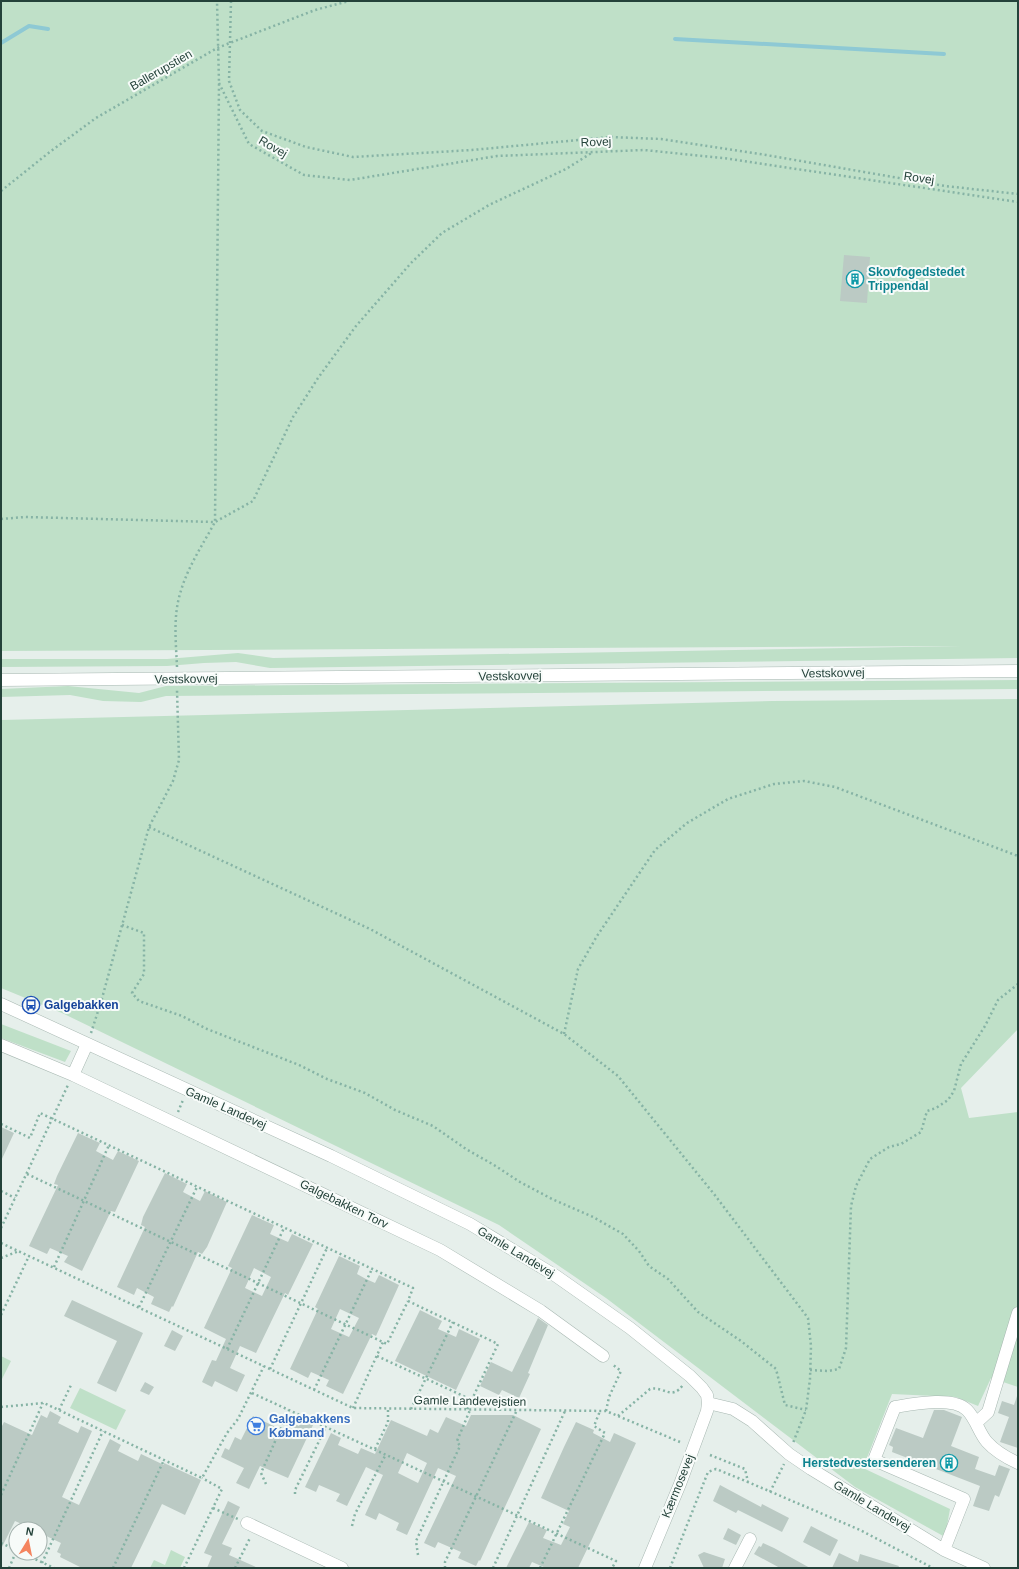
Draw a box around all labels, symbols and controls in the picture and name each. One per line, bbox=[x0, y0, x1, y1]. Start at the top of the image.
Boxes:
street label: Ballerupstien bbox=[127, 47, 195, 93]
street label: Rovej bbox=[256, 133, 290, 161]
street label: Rovej bbox=[580, 134, 612, 150]
street label: Rovej bbox=[903, 169, 935, 187]
place label: Skovfogedstedet Trippendal bbox=[868, 265, 965, 293]
building icon: Skovfogedstedet Trippendal bbox=[845, 269, 865, 289]
street label: Vestskovvej bbox=[801, 665, 865, 681]
street label: Vestskovvej bbox=[478, 668, 542, 684]
street label: Vestskovvej bbox=[154, 671, 218, 687]
bus stop icon: Galgebakken bbox=[21, 995, 41, 1015]
place label: Galgebakken bbox=[44, 998, 119, 1012]
street label: Gamle Landevej bbox=[183, 1084, 269, 1132]
street label: Galgebakken Torv bbox=[298, 1177, 390, 1231]
street label: Gamle Landevej bbox=[475, 1223, 557, 1281]
street label: Gamle Landevejstien bbox=[414, 1393, 526, 1409]
place label: Galgebakkens Købmand bbox=[269, 1412, 351, 1440]
supermarket icon: Galgebakkens Købmand bbox=[246, 1416, 266, 1436]
street label: Kærmosevej bbox=[659, 1452, 697, 1520]
building icon: Herstedvestersenderen bbox=[939, 1453, 959, 1473]
place label: Herstedvestersenderen bbox=[803, 1456, 936, 1470]
street label: Gamle Landevej bbox=[831, 1477, 913, 1535]
north arrow bbox=[8, 1521, 48, 1561]
text: N bbox=[25, 1525, 35, 1538]

